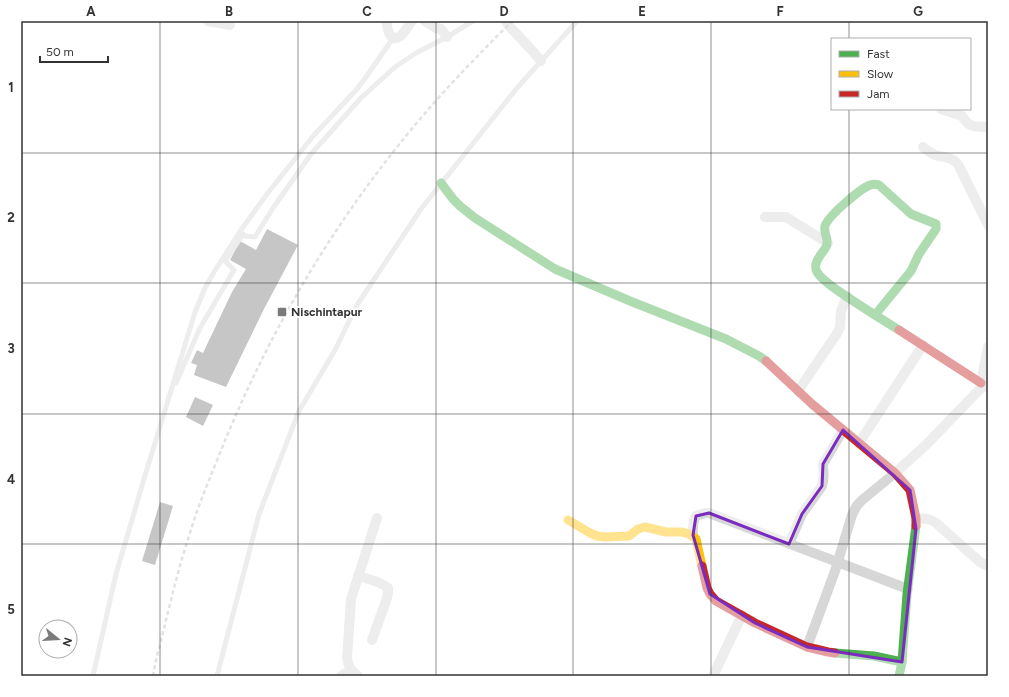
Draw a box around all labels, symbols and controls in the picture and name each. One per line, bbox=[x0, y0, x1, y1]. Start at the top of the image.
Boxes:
text: A bbox=[86, 4, 96, 19]
text: B bbox=[225, 4, 233, 19]
text: C bbox=[362, 4, 372, 19]
text: D bbox=[499, 4, 509, 19]
text: E bbox=[638, 4, 646, 19]
text: F bbox=[776, 4, 784, 19]
text: G bbox=[913, 4, 923, 19]
scale bar bbox=[40, 38, 108, 64]
legend bbox=[831, 38, 971, 110]
text: 50 m bbox=[46, 45, 74, 59]
text: Fast bbox=[867, 47, 890, 61]
text: Slow bbox=[867, 67, 894, 81]
text: 1 bbox=[8, 80, 14, 95]
text: Jam bbox=[867, 87, 890, 101]
text: 2 bbox=[7, 210, 15, 225]
place label: Nischintapur bbox=[291, 305, 363, 319]
marker: Nischintapur bbox=[276, 306, 288, 318]
text: 3 bbox=[7, 341, 15, 356]
text: 4 bbox=[7, 472, 15, 487]
text: 5 bbox=[7, 602, 15, 617]
north arrow bbox=[38, 619, 78, 659]
text: N bbox=[60, 636, 75, 648]

